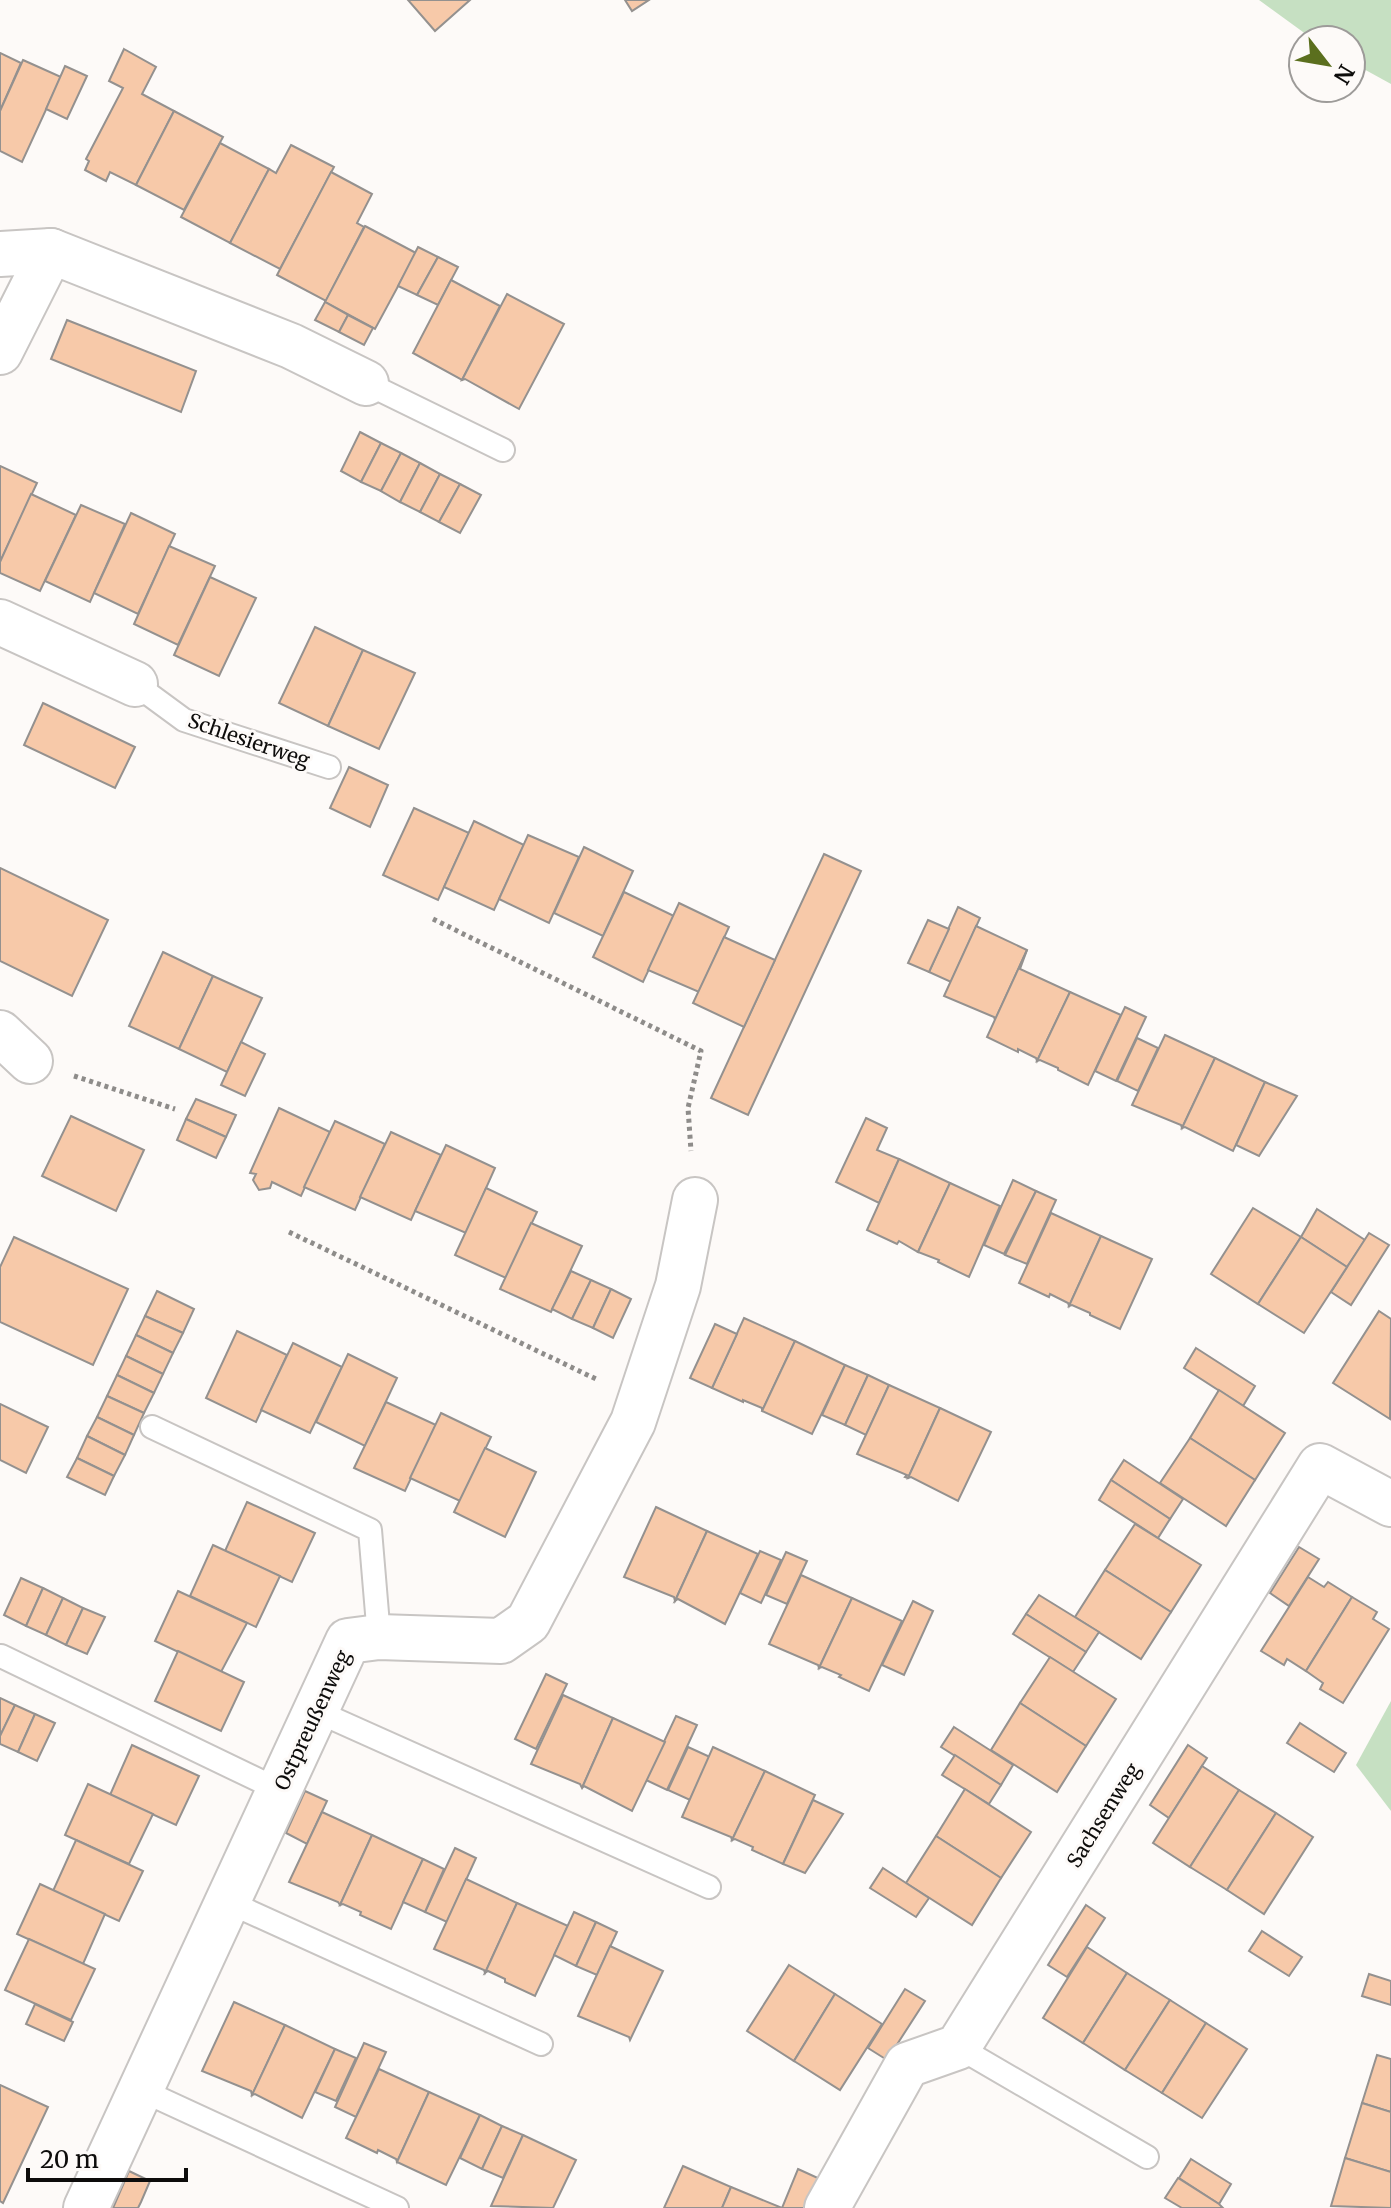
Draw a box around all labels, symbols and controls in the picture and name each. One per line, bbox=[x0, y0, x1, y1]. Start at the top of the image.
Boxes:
north arrow bbox=[1287, 24, 1367, 104]
text: N bbox=[1327, 60, 1361, 89]
street label: Schlesierweg bbox=[185, 707, 313, 773]
street label: Ostpreußenweg bbox=[269, 1646, 355, 1794]
street label: Sachsenweg bbox=[1061, 1758, 1145, 1872]
scale bar bbox=[28, 2132, 186, 2182]
text: 20 m bbox=[40, 2144, 99, 2175]

